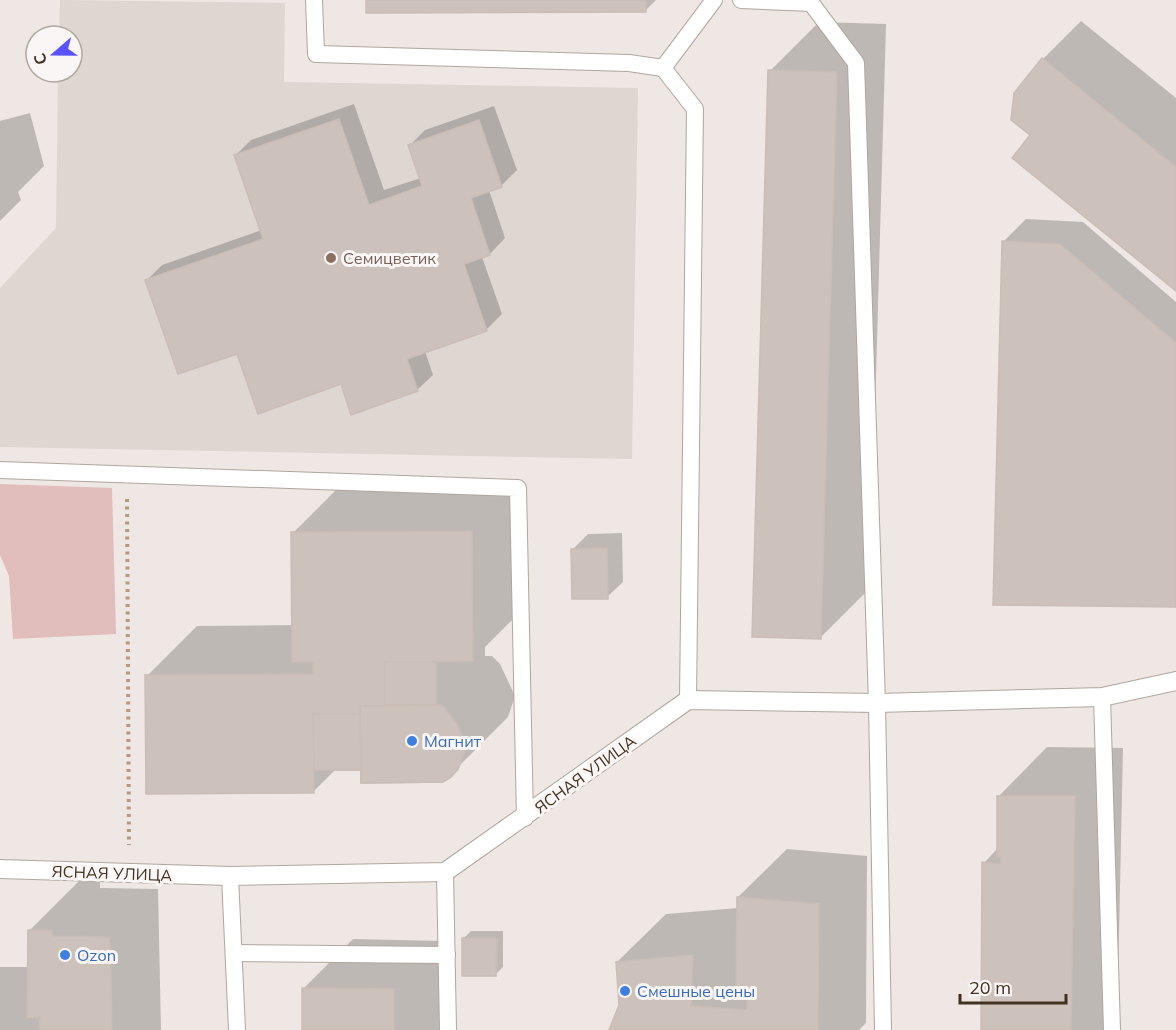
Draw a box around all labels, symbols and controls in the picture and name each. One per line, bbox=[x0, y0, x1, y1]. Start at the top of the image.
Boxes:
north arrow bbox=[24, 24, 84, 84]
text: С bbox=[29, 51, 51, 68]
place label: Семицветик bbox=[343, 248, 436, 268]
marker: Семицветик bbox=[324, 251, 338, 265]
street label: ЯСНАЯ УЛИЦА bbox=[530, 730, 640, 818]
place label: Магнит bbox=[424, 731, 482, 751]
marker: Магнит bbox=[405, 734, 419, 748]
street label: ЯСНАЯ УЛИЦА bbox=[51, 861, 173, 885]
place label: Ozon bbox=[77, 945, 116, 965]
marker: Ozon bbox=[58, 948, 72, 962]
scale bar bbox=[960, 967, 1066, 1005]
text: 20 m bbox=[969, 976, 1011, 999]
place label: Смешные цены bbox=[637, 981, 755, 1001]
marker: Смешные цены bbox=[618, 984, 632, 998]

